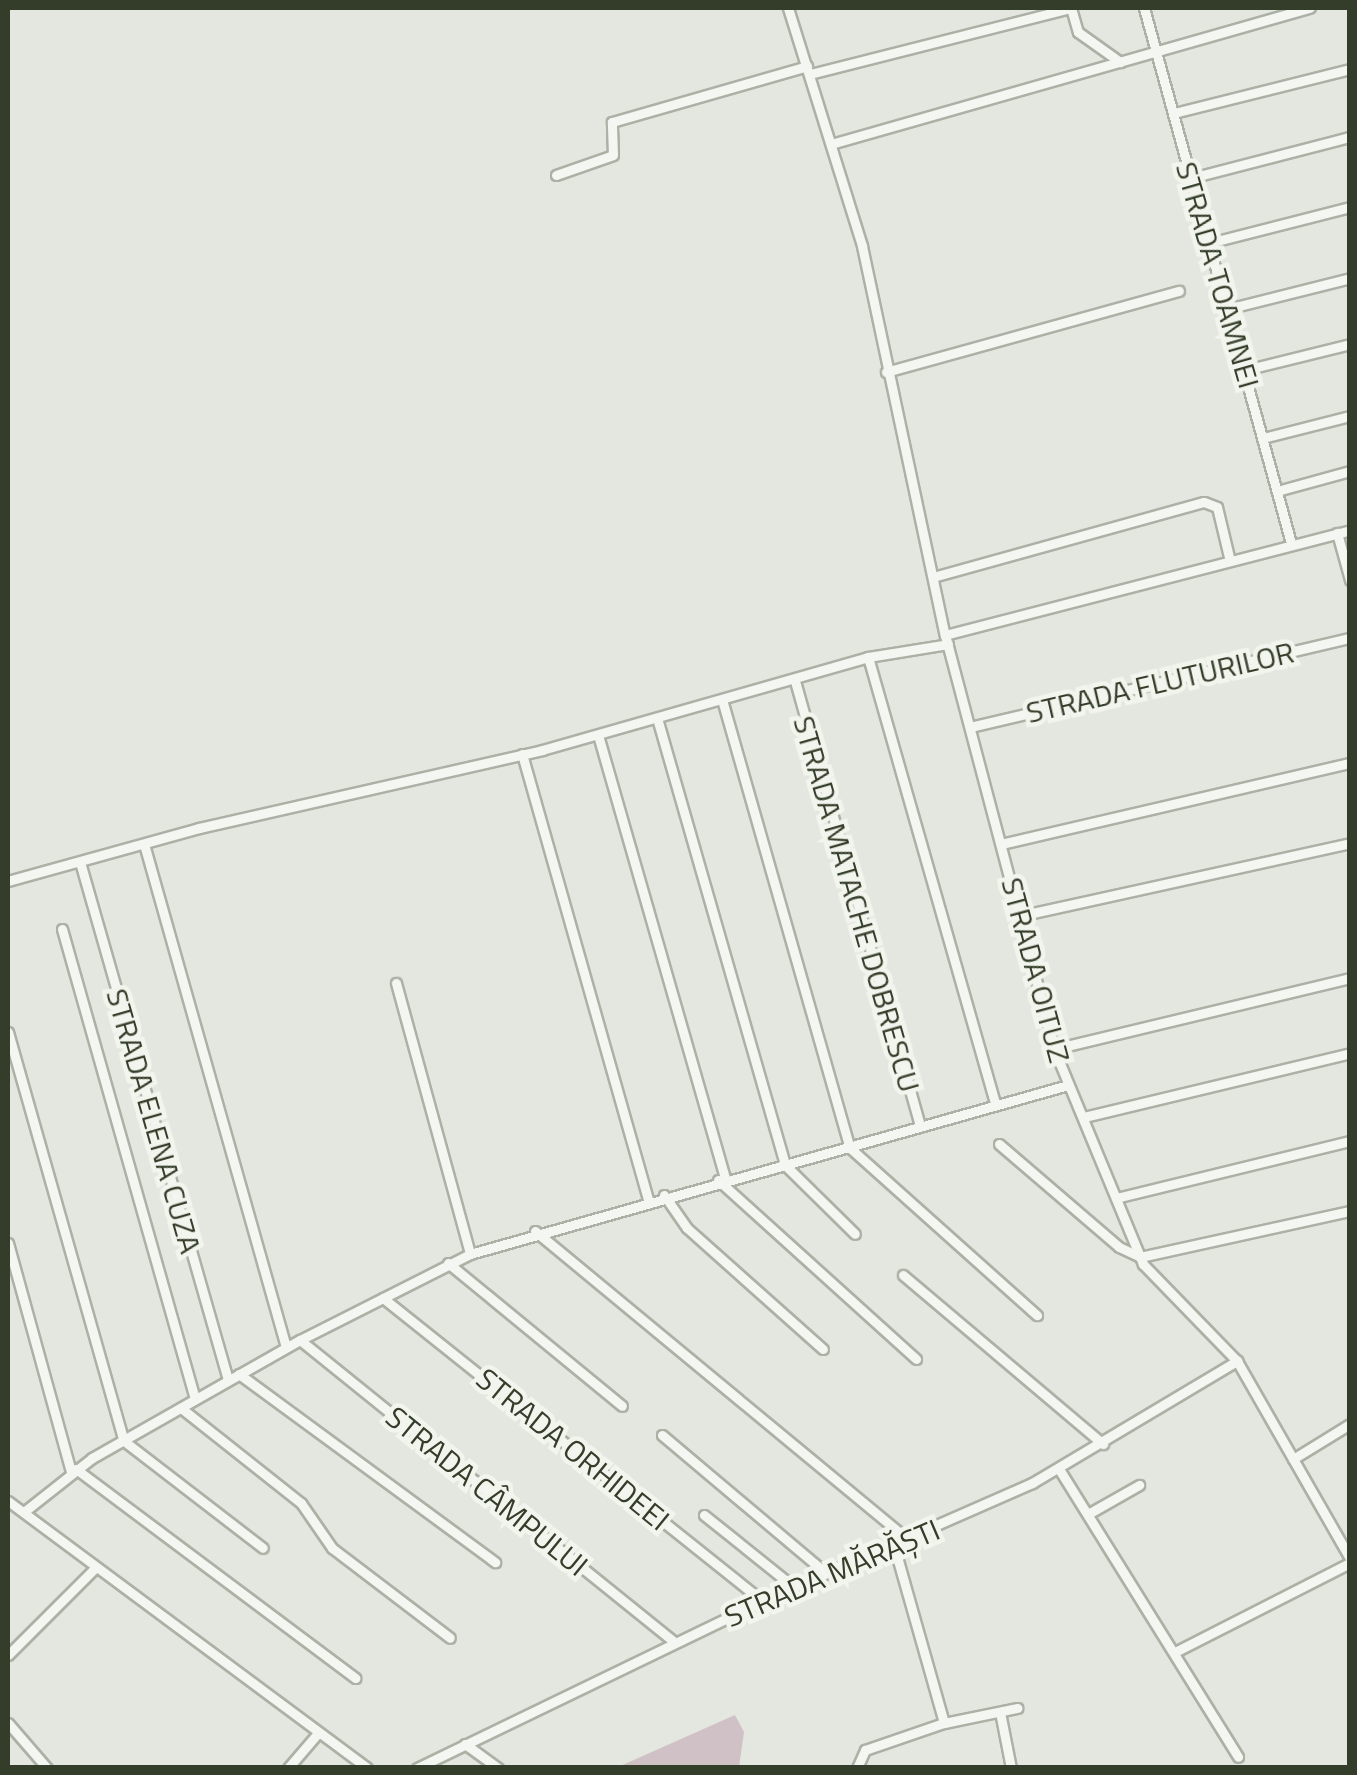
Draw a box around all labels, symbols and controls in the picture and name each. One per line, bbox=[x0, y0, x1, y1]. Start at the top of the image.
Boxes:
street label: STRADA TOAMNEI bbox=[1169, 158, 1267, 392]
street label: STRADA FLUTURILOR bbox=[1023, 634, 1297, 730]
street label: STRADA MATACHE DOBRESCU bbox=[786, 712, 928, 1096]
street label: STRADA OITUZ bbox=[994, 874, 1078, 1066]
street label: STRADA ELENA CUZA bbox=[99, 985, 209, 1257]
street label: STRADA ORHIDEEI bbox=[469, 1360, 677, 1538]
street label: STRADA CÂMPULUI bbox=[379, 1399, 595, 1583]
street label: STRADA MĂRĂȘTI bbox=[719, 1511, 945, 1635]

